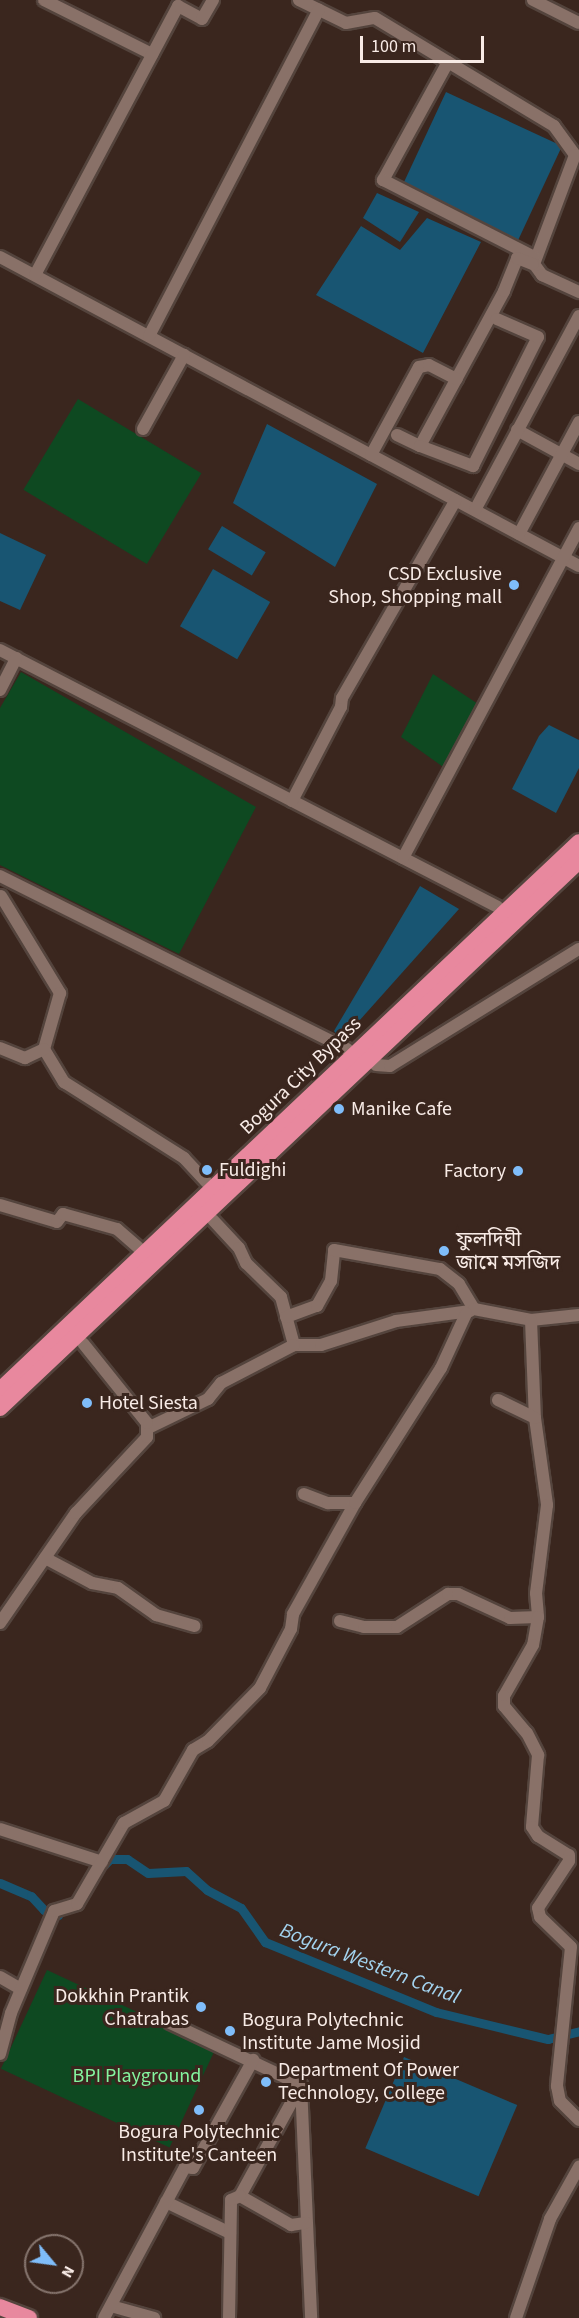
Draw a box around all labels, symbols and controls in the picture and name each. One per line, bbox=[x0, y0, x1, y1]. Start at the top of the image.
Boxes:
scale bar bbox=[363, 24, 488, 62]
text: 100 m bbox=[371, 34, 416, 59]
place label: CSD Exclusive Shop, Shopping mall bbox=[328, 562, 502, 609]
marker: CSD Exclusive Shop, Shopping mall bbox=[507, 578, 521, 592]
street label: Bogura City Bypass bbox=[235, 1012, 367, 1140]
place label: Manike Cafe bbox=[351, 1097, 452, 1121]
marker: Manike Cafe bbox=[332, 1102, 346, 1116]
place label: Fuldighi bbox=[219, 1158, 286, 1182]
place label: Factory bbox=[444, 1159, 506, 1183]
marker: Fuldighi bbox=[200, 1163, 214, 1177]
marker: Factory bbox=[511, 1164, 525, 1178]
place label: ফুলদিঘী জামে মসজিদ bbox=[456, 1228, 560, 1275]
marker: ফুলদিঘী জামে মসজিদ bbox=[437, 1244, 451, 1258]
place label: Hotel Siesta bbox=[99, 1391, 198, 1415]
marker: Hotel Siesta bbox=[80, 1396, 94, 1410]
water label: Bogura Western Canal bbox=[276, 1917, 464, 2009]
place label: Dokkhin Prantik Chatrabas bbox=[55, 1984, 189, 2031]
marker: Dokkhin Prantik Chatrabas bbox=[194, 2000, 208, 2014]
place label: Bogura Polytechnic Institute Jame Mosjid bbox=[242, 2008, 421, 2055]
marker: Bogura Polytechnic Institute Jame Mosjid bbox=[223, 2024, 237, 2038]
place label: Department Of Power Technology, College bbox=[278, 2058, 459, 2105]
park label: BPI Playground bbox=[73, 2064, 201, 2088]
marker: Department Of Power Technology, College bbox=[259, 2075, 273, 2089]
marker: Bogura Polytechnic Institute's Canteen bbox=[192, 2103, 206, 2117]
place label: Bogura Polytechnic Institute's Canteen bbox=[118, 2120, 280, 2167]
north arrow bbox=[24, 2234, 84, 2294]
text: N bbox=[56, 2262, 80, 2282]

